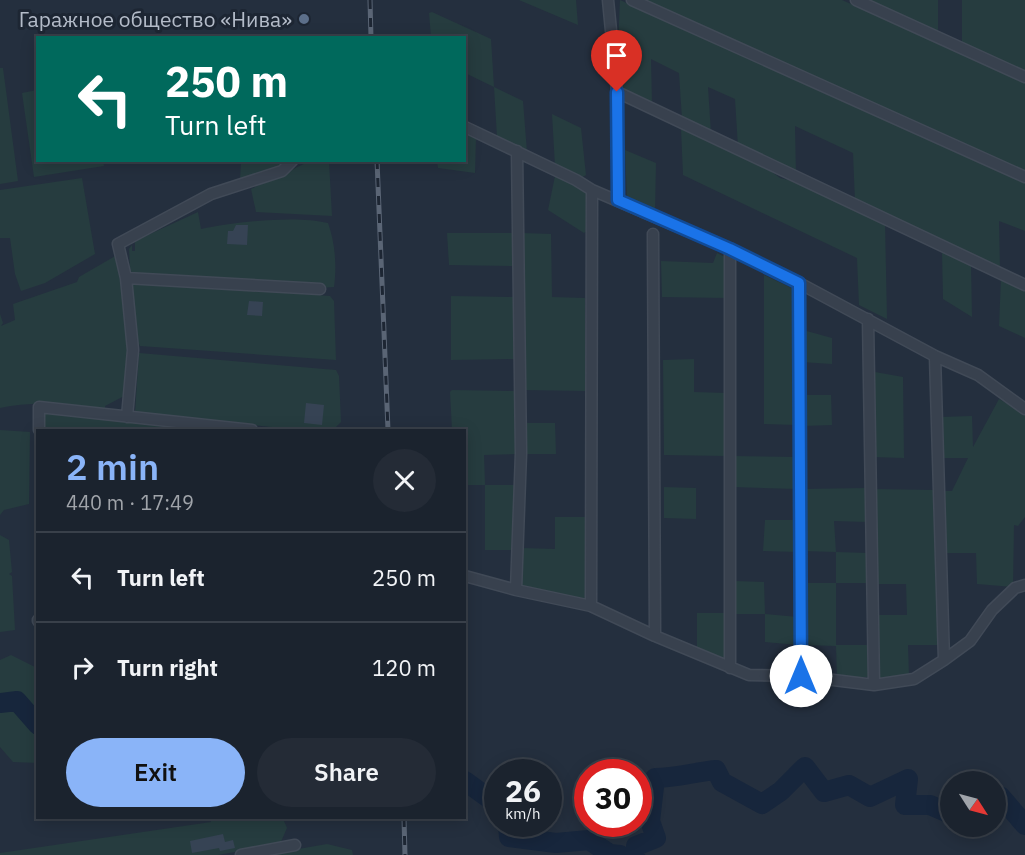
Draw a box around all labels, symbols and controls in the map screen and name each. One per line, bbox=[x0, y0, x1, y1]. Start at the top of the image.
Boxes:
place label: Гаражное общество «Нива» bbox=[19, 5, 292, 33]
marker: Гаражное общество «Нива» bbox=[297, 12, 311, 26]
pin bbox=[591, 30, 642, 92]
icon: arrive bbox=[600, 39, 633, 72]
text: 250 m bbox=[165, 54, 288, 109]
icon: left bbox=[66, 60, 144, 138]
text: Turn left bbox=[165, 107, 266, 142]
text: 2 min bbox=[66, 443, 159, 490]
button: close bbox=[373, 449, 436, 512]
text: 440 m · 17:49 bbox=[66, 489, 194, 516]
icon: left bbox=[66, 561, 99, 594]
text: Turn left bbox=[117, 563, 205, 592]
text: 250 m bbox=[372, 563, 436, 592]
position arrow bbox=[769, 644, 833, 708]
icon: right bbox=[66, 651, 99, 684]
text: Turn right bbox=[117, 653, 218, 682]
text: 120 m bbox=[372, 653, 436, 682]
button: Exit bbox=[66, 738, 245, 807]
button: Share bbox=[257, 738, 436, 807]
speed limit sign: 30 bbox=[574, 759, 652, 837]
text: 26 bbox=[505, 771, 541, 810]
north arrow bbox=[940, 771, 1006, 837]
map controls bbox=[940, 771, 1006, 837]
text: km/h bbox=[505, 804, 541, 823]

